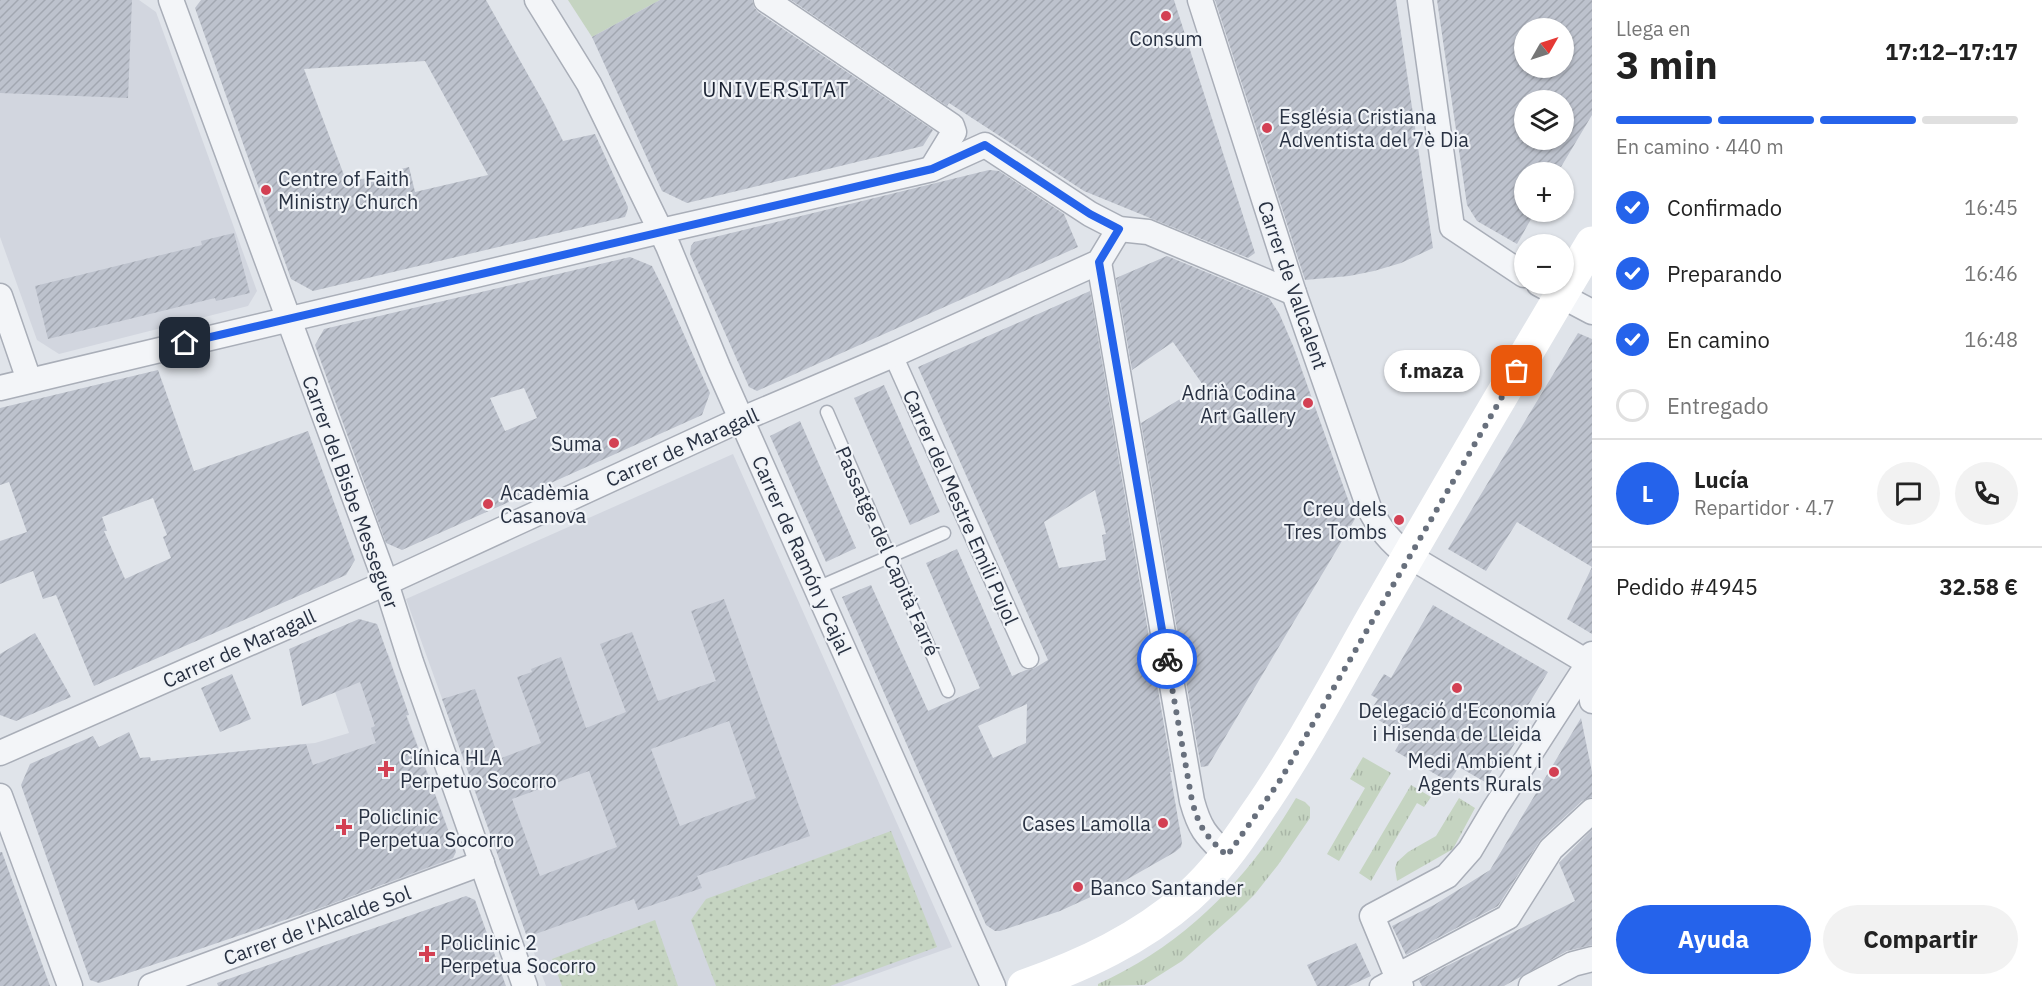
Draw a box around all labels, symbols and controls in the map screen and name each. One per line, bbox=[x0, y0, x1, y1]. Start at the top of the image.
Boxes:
marker: Consum bbox=[1159, 9, 1173, 23]
text: Llega en bbox=[1616, 15, 1691, 42]
north arrow bbox=[1514, 18, 1574, 78]
map controls bbox=[1514, 18, 1574, 294]
place label: Consum bbox=[1129, 25, 1203, 52]
text: 17:12–17:17 bbox=[1885, 37, 2018, 66]
text: 3 min bbox=[1616, 39, 1718, 90]
district label: UNIVERSITAT bbox=[702, 75, 850, 103]
button: layers bbox=[1514, 90, 1574, 150]
place label: Església Cristiana Adventista del 7è Dia bbox=[1279, 103, 1469, 153]
marker: Església Cristiana Adventista del 7è Dia bbox=[1260, 121, 1274, 135]
text: En camino · 440 m bbox=[1616, 133, 1784, 160]
button: + bbox=[1514, 162, 1574, 222]
place label: Centre of Faith Ministry Church bbox=[278, 165, 418, 215]
marker: Centre of Faith Ministry Church bbox=[259, 183, 273, 197]
icon: check bbox=[1616, 191, 1649, 224]
text: Confirmado bbox=[1667, 193, 1782, 222]
text: 16:45 bbox=[1964, 194, 2018, 221]
street label: Carrer de Vallcalent bbox=[1251, 197, 1335, 373]
button: − bbox=[1514, 234, 1574, 294]
icon: check bbox=[1616, 257, 1649, 290]
text: Preparando bbox=[1667, 259, 1782, 288]
text: 16:46 bbox=[1964, 260, 2018, 287]
pin bbox=[159, 317, 210, 368]
icon: check bbox=[1616, 323, 1649, 356]
text: En camino bbox=[1667, 325, 1770, 354]
icon: home bbox=[168, 326, 201, 359]
text: 16:48 bbox=[1964, 326, 2018, 353]
pin bbox=[1491, 345, 1542, 396]
callout: f.maza bbox=[1385, 350, 1481, 392]
icon: bag bbox=[1500, 354, 1533, 387]
text: f.maza bbox=[1400, 357, 1464, 384]
street label: Carrer del Bisbe Messeguer bbox=[296, 372, 406, 612]
place label: Adrià Codina Art Gallery bbox=[1182, 379, 1296, 429]
street label: Carrer del Mestre Emili Pujol bbox=[897, 385, 1025, 629]
text: Entregado bbox=[1667, 391, 1768, 420]
marker: Adrià Codina Art Gallery bbox=[1301, 396, 1315, 410]
street label: Carrer de Maragall bbox=[601, 401, 763, 493]
place label: Suma bbox=[551, 430, 602, 457]
marker: Suma bbox=[607, 436, 621, 450]
street label: Passatge del Capità Farré bbox=[829, 442, 947, 660]
street label: Carrer de Ramón y Cajal bbox=[746, 451, 858, 659]
button: chat bbox=[1877, 462, 1940, 525]
button: phone bbox=[1955, 462, 2018, 525]
text: Lucía bbox=[1694, 465, 1749, 494]
place label: Acadèmia Casanova bbox=[500, 479, 590, 529]
text: L bbox=[1642, 479, 1653, 508]
text: Repartidor · 4.7 bbox=[1694, 494, 1835, 521]
place label: Creu dels Tres Tombs bbox=[1284, 495, 1387, 545]
marker: Acadèmia Casanova bbox=[481, 497, 495, 511]
marker: Creu dels Tres Tombs bbox=[1392, 513, 1406, 527]
text: Pedido #4945 bbox=[1616, 572, 1758, 601]
text: 32.58 € bbox=[1939, 572, 2018, 601]
street label: Carrer de Maragall bbox=[158, 602, 320, 694]
courier bbox=[1137, 629, 1197, 689]
icon: bike bbox=[1151, 643, 1184, 676]
marker: Delegació d'Economia i Hisenda de Lleida bbox=[1450, 681, 1464, 695]
place label: Delegació d'Economia i Hisenda de Lleida bbox=[1358, 697, 1556, 747]
place label: Clínica HLA Perpetuo Socorro bbox=[400, 744, 557, 794]
place label: Medi Ambient i Agents Rurals bbox=[1408, 747, 1542, 797]
marker: Clínica HLA Perpetuo Socorro bbox=[377, 760, 395, 778]
marker: Medi Ambient i Agents Rurals bbox=[1547, 765, 1561, 779]
place label: Policlinic Perpetua Socorro bbox=[358, 803, 514, 853]
place label: Cases Lamolla bbox=[1022, 810, 1151, 837]
marker: Cases Lamolla bbox=[1156, 816, 1170, 830]
marker: Policlinic Perpetua Socorro bbox=[335, 818, 353, 836]
place label: Banco Santander bbox=[1090, 874, 1244, 901]
street label: Carrer de l'Alcalde Sol bbox=[220, 879, 414, 971]
marker: Banco Santander bbox=[1071, 880, 1085, 894]
button: Ayuda bbox=[1616, 905, 1811, 974]
button: Compartir bbox=[1823, 905, 2018, 974]
place label: Policlinic 2 Perpetua Socorro bbox=[440, 929, 596, 979]
marker: Policlinic 2 Perpetua Socorro bbox=[418, 945, 436, 963]

